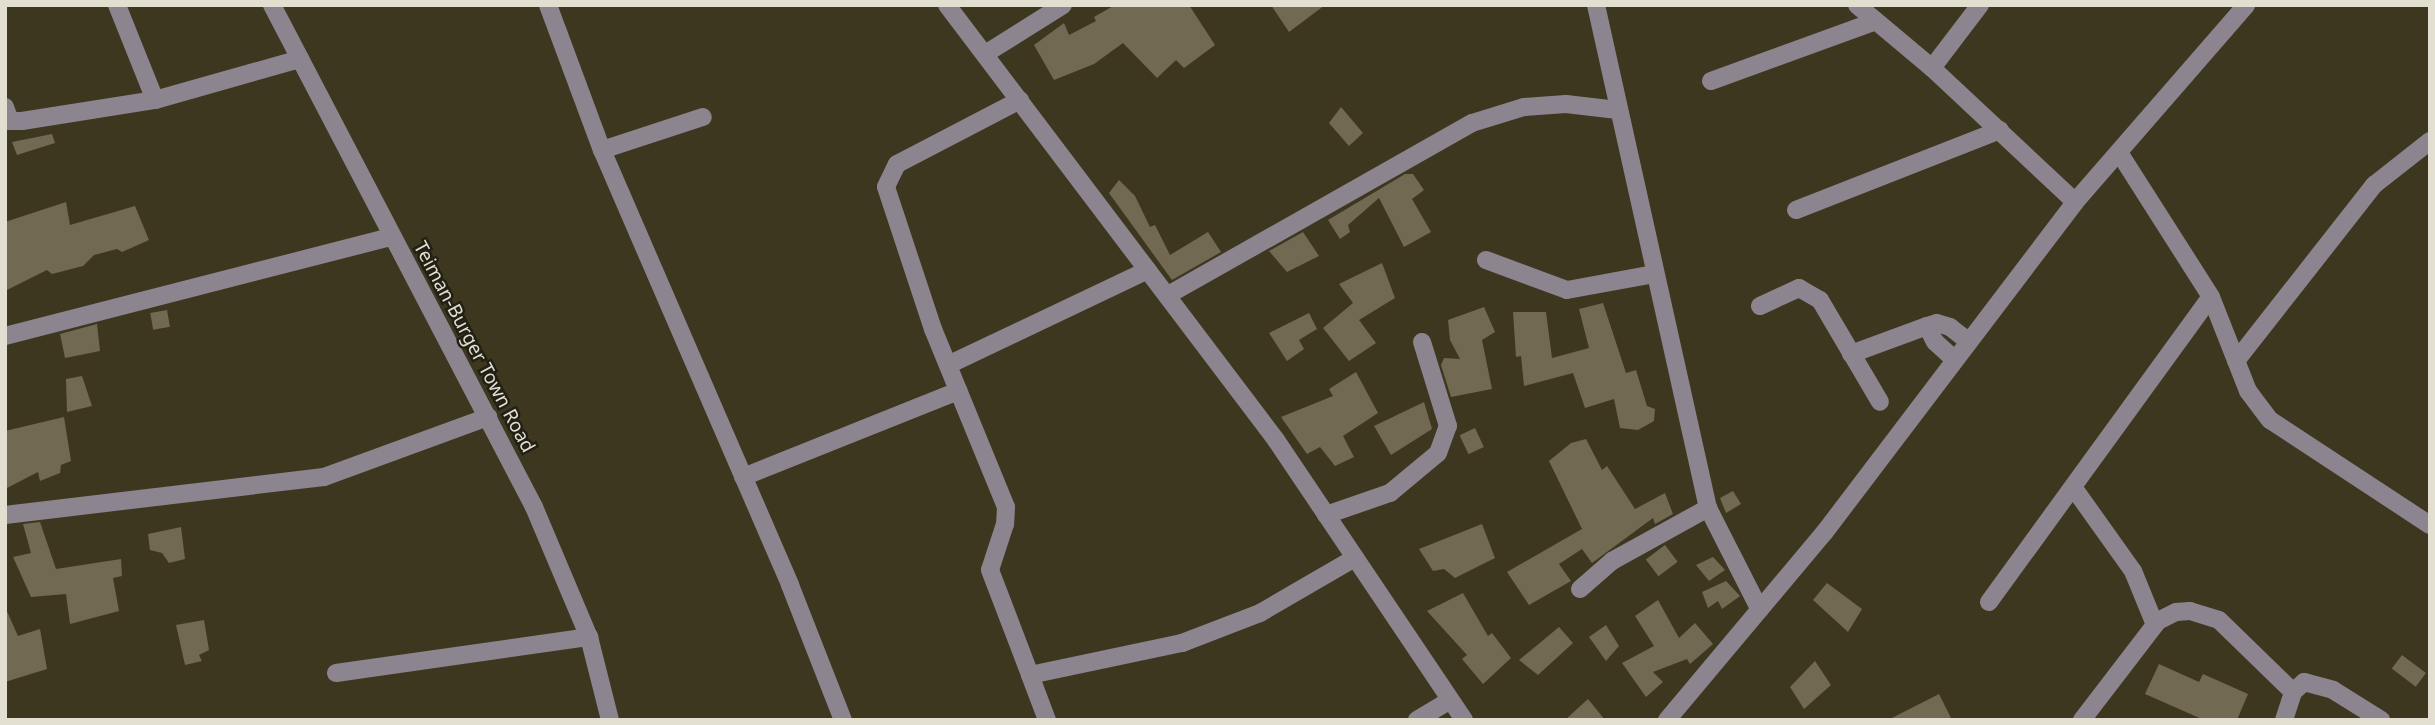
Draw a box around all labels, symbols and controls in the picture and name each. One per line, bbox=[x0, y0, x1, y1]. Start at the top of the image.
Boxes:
street label: Teiman-Burger Town Road bbox=[409, 238, 539, 456]

